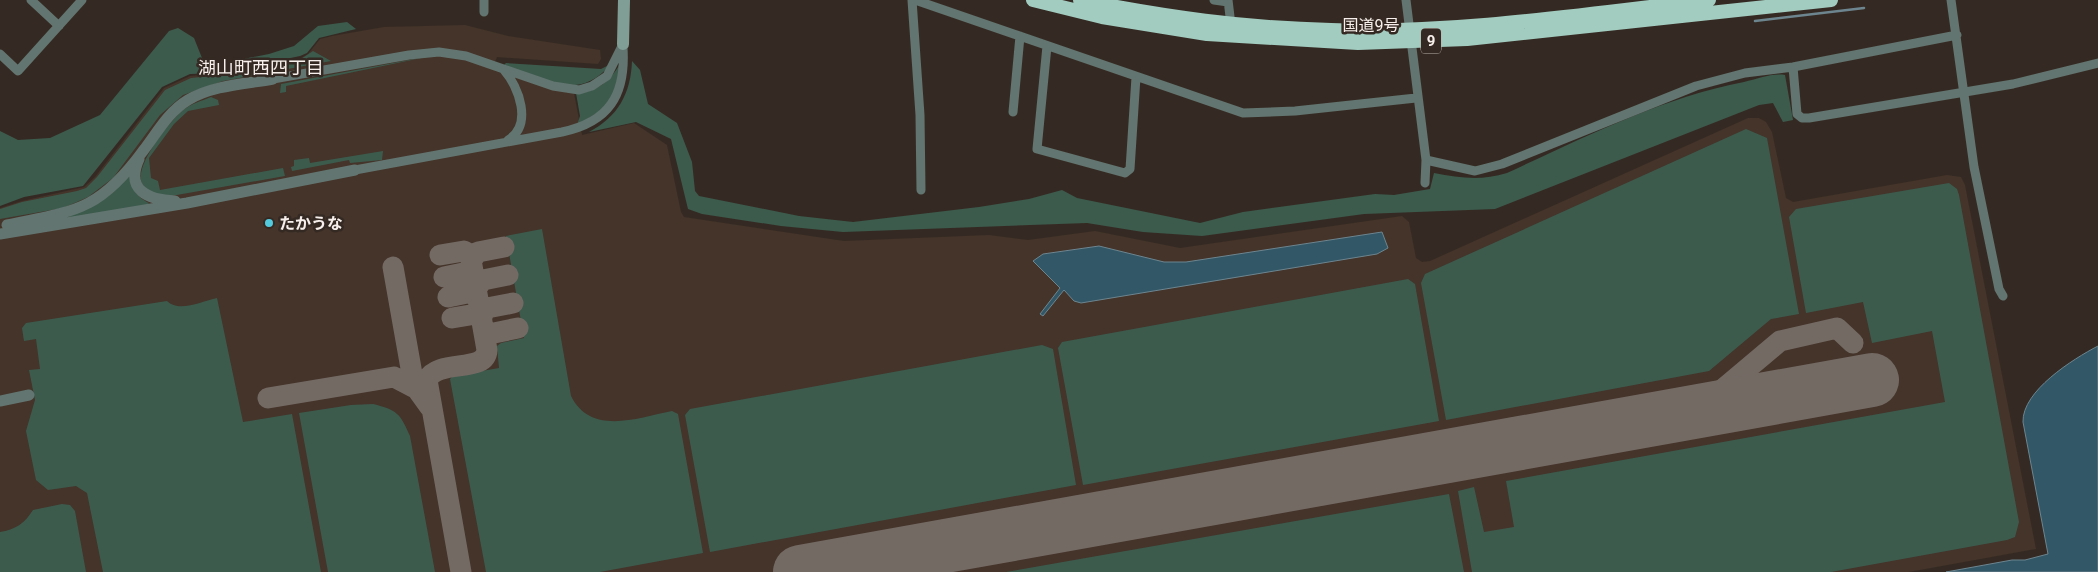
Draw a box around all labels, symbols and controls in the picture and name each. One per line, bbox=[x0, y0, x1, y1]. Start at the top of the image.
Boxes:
street label: 国道9号 bbox=[1343, 16, 1400, 35]
road number: 9 bbox=[1421, 28, 1441, 54]
district label: 湖山町西四丁目 bbox=[198, 57, 324, 78]
place label: たかうな bbox=[279, 214, 343, 233]
marker: たかうな bbox=[263, 217, 275, 229]

